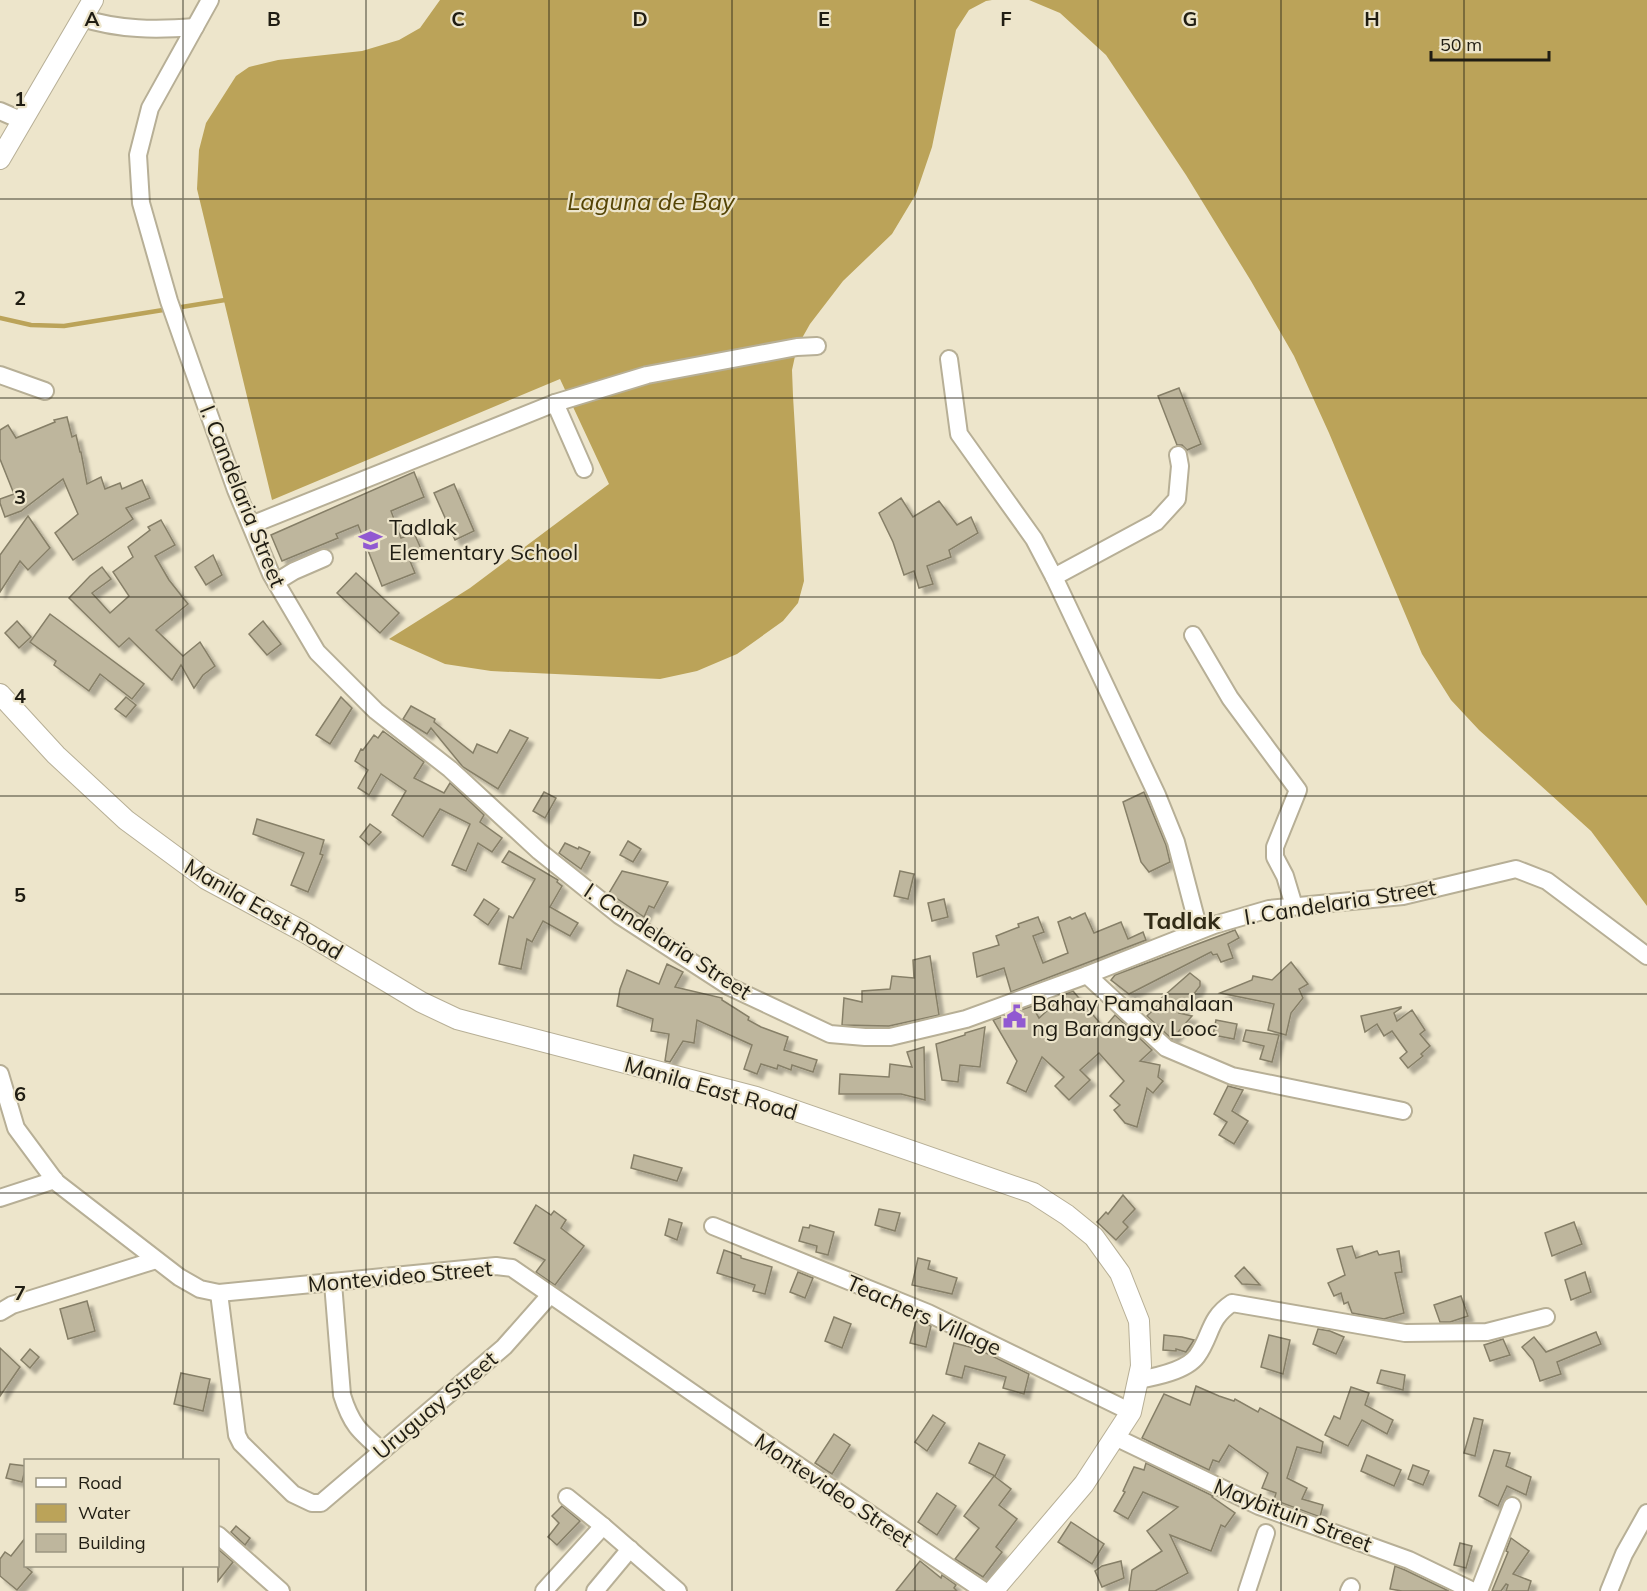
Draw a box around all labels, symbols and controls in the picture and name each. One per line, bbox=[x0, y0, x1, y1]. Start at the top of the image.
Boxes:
text: A bbox=[85, 6, 100, 31]
text: B bbox=[267, 6, 281, 31]
text: C bbox=[451, 6, 465, 31]
text: D bbox=[632, 6, 648, 31]
text: E bbox=[818, 6, 830, 31]
text: F bbox=[1000, 6, 1012, 31]
text: G bbox=[1183, 6, 1197, 31]
text: H bbox=[1364, 6, 1380, 31]
scale bar bbox=[1431, 24, 1550, 62]
text: 50 m bbox=[1440, 33, 1482, 56]
text: 1 bbox=[14, 86, 26, 111]
water label: Laguna de Bay bbox=[567, 186, 736, 216]
text: 2 bbox=[14, 285, 26, 310]
street label: I. Candelaria Street bbox=[194, 401, 292, 591]
text: 3 bbox=[14, 484, 26, 509]
place label: Tadlak Elementary School bbox=[389, 513, 578, 566]
school or university icon: Tadlak Elementary School bbox=[358, 527, 384, 553]
text: 4 bbox=[14, 683, 26, 708]
street label: Manila East Road bbox=[180, 852, 348, 966]
street label: I. Candelaria Street bbox=[1242, 873, 1438, 931]
street label: I. Candelaria Street bbox=[579, 876, 757, 1006]
text: 5 bbox=[14, 882, 26, 907]
district label: Tadlak bbox=[1143, 905, 1221, 935]
place label: Bahay Pamahalaan ng Barangay Looc bbox=[1032, 989, 1234, 1042]
public building icon: Bahay Pamahalaan ng Barangay Looc bbox=[1001, 1003, 1027, 1029]
street label: Manila East Road bbox=[621, 1050, 801, 1126]
text: 6 bbox=[14, 1081, 26, 1106]
street label: Montevideo Street bbox=[307, 1254, 494, 1298]
street label: Teachers Village bbox=[842, 1268, 1006, 1362]
text: 7 bbox=[14, 1280, 26, 1305]
street label: Uruguay Street bbox=[367, 1345, 503, 1465]
street label: Montevideo Street bbox=[749, 1427, 919, 1553]
legend bbox=[24, 1459, 219, 1567]
text: Road bbox=[78, 1471, 122, 1494]
street label: Maybituin Street bbox=[1210, 1472, 1376, 1558]
text: Water bbox=[78, 1501, 131, 1524]
text: Building bbox=[78, 1531, 146, 1554]

